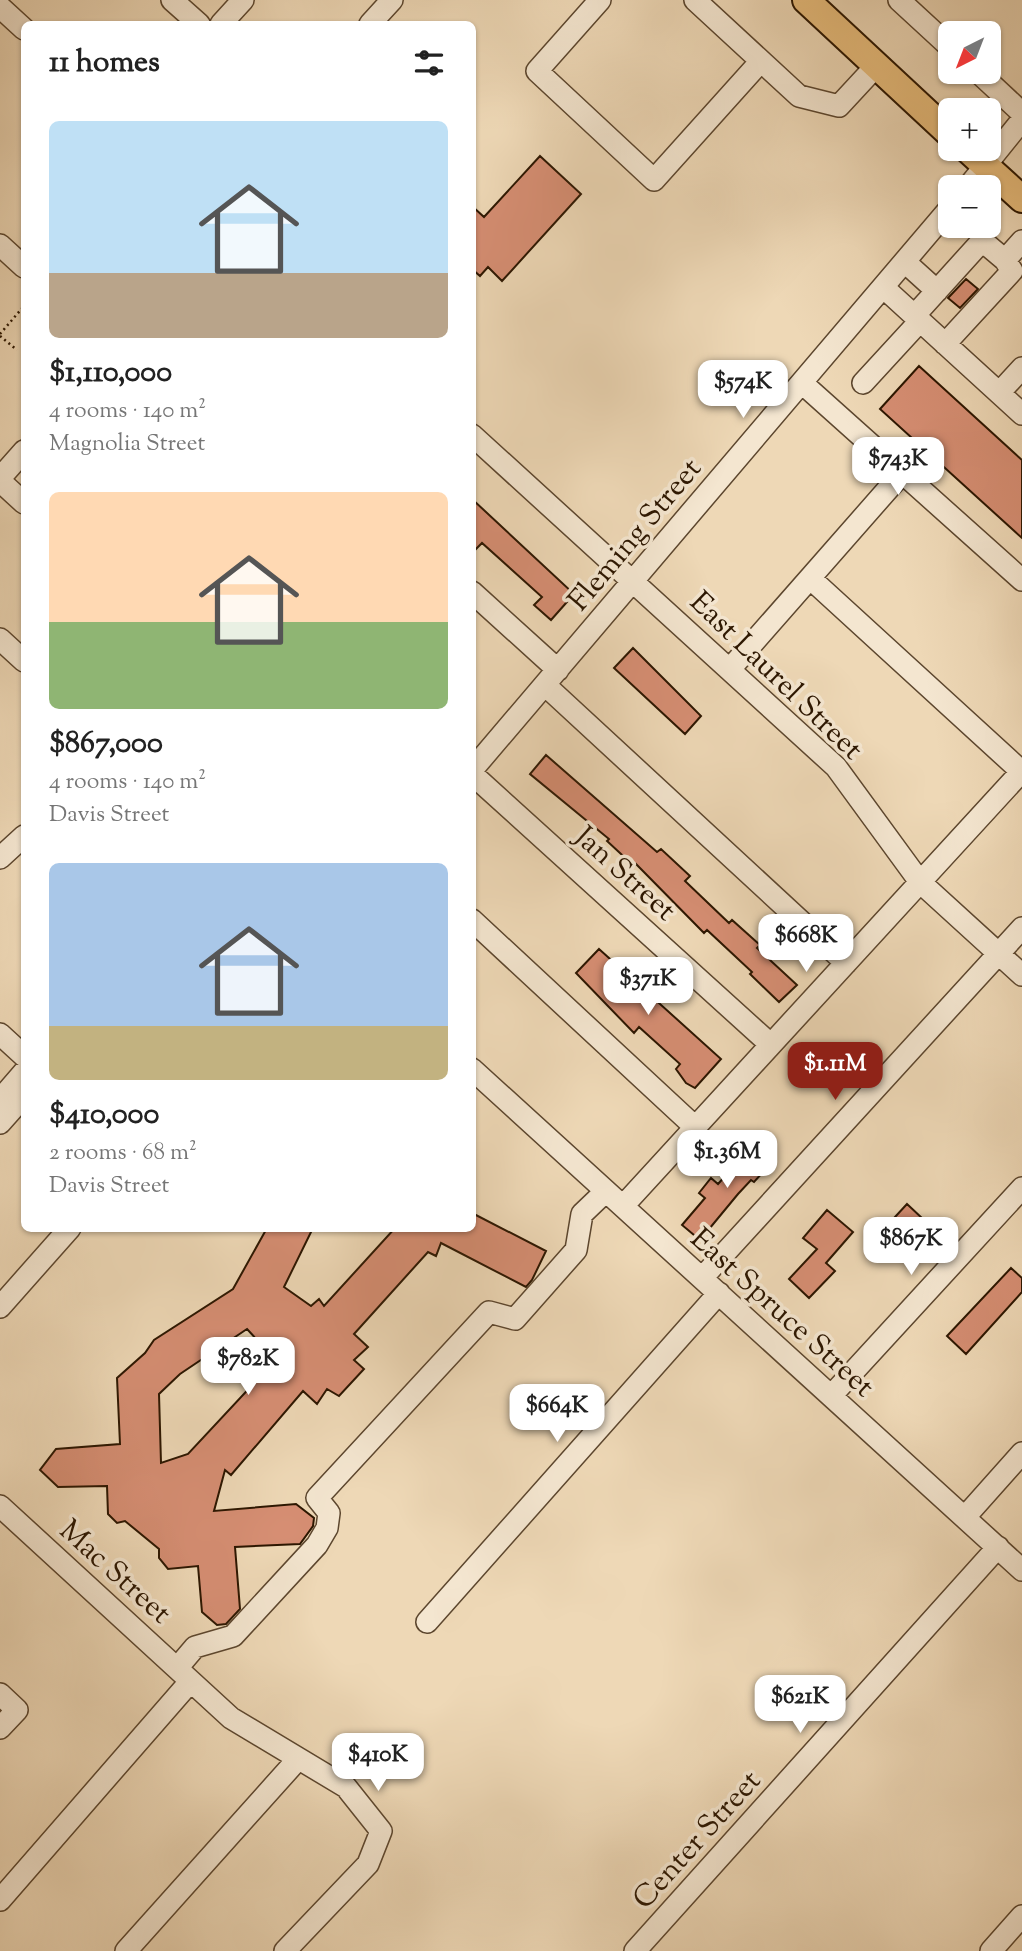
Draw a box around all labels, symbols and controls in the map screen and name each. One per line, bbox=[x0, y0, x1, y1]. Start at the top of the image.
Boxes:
north arrow bbox=[938, 21, 1001, 84]
map controls bbox=[938, 21, 1001, 238]
text: 11 homes bbox=[49, 42, 160, 85]
icon: filters bbox=[410, 44, 448, 82]
button: + bbox=[938, 98, 1001, 161]
icon: home bbox=[186, 166, 312, 292]
button: − bbox=[938, 175, 1001, 238]
text: $1,110,000 bbox=[49, 352, 172, 395]
pin: $574K bbox=[694, 360, 792, 420]
text: $574K bbox=[714, 366, 772, 399]
text: 4 rooms · 140 m² bbox=[49, 395, 206, 428]
text: Magnolia Street bbox=[49, 428, 205, 461]
pin: $743K bbox=[849, 438, 947, 497]
text: $743K bbox=[868, 443, 928, 476]
street label: Fleming Street bbox=[559, 450, 713, 621]
icon: home bbox=[186, 537, 312, 663]
street label: East Laurel Street bbox=[679, 583, 872, 771]
text: $867,000 bbox=[49, 723, 163, 766]
text: 4 rooms · 140 m² bbox=[49, 766, 206, 799]
text: Davis Street bbox=[49, 799, 169, 832]
street label: Jan Street bbox=[562, 816, 685, 932]
icon: home bbox=[186, 908, 312, 1034]
pin: $668K bbox=[757, 914, 855, 974]
text: $668K bbox=[774, 920, 838, 953]
pin: $371K bbox=[599, 958, 697, 1017]
text: $371K bbox=[619, 963, 677, 996]
pin: $1.11M bbox=[778, 1042, 892, 1102]
text: $1.11M bbox=[804, 1048, 866, 1081]
text: $410,000 bbox=[49, 1094, 159, 1137]
pin: $1.36M bbox=[670, 1130, 784, 1190]
text: $1.36M bbox=[693, 1136, 761, 1169]
text: 2 rooms · 68 m² bbox=[49, 1137, 197, 1170]
text: Davis Street bbox=[49, 1170, 169, 1203]
pin: $867K bbox=[862, 1218, 960, 1277]
street label: East Spruce Street bbox=[680, 1219, 883, 1408]
text: $867K bbox=[879, 1223, 943, 1256]
pin: $782K bbox=[199, 1338, 297, 1397]
text: $782K bbox=[217, 1343, 279, 1376]
pin: $664K bbox=[508, 1384, 606, 1444]
text: $664K bbox=[526, 1390, 588, 1423]
street label: Mac Street bbox=[49, 1511, 180, 1635]
pin: $621K bbox=[751, 1676, 849, 1735]
text: $621K bbox=[771, 1681, 829, 1714]
pin: $410K bbox=[329, 1734, 427, 1793]
text: $410K bbox=[348, 1739, 408, 1772]
street label: Center Street bbox=[624, 1762, 772, 1920]

